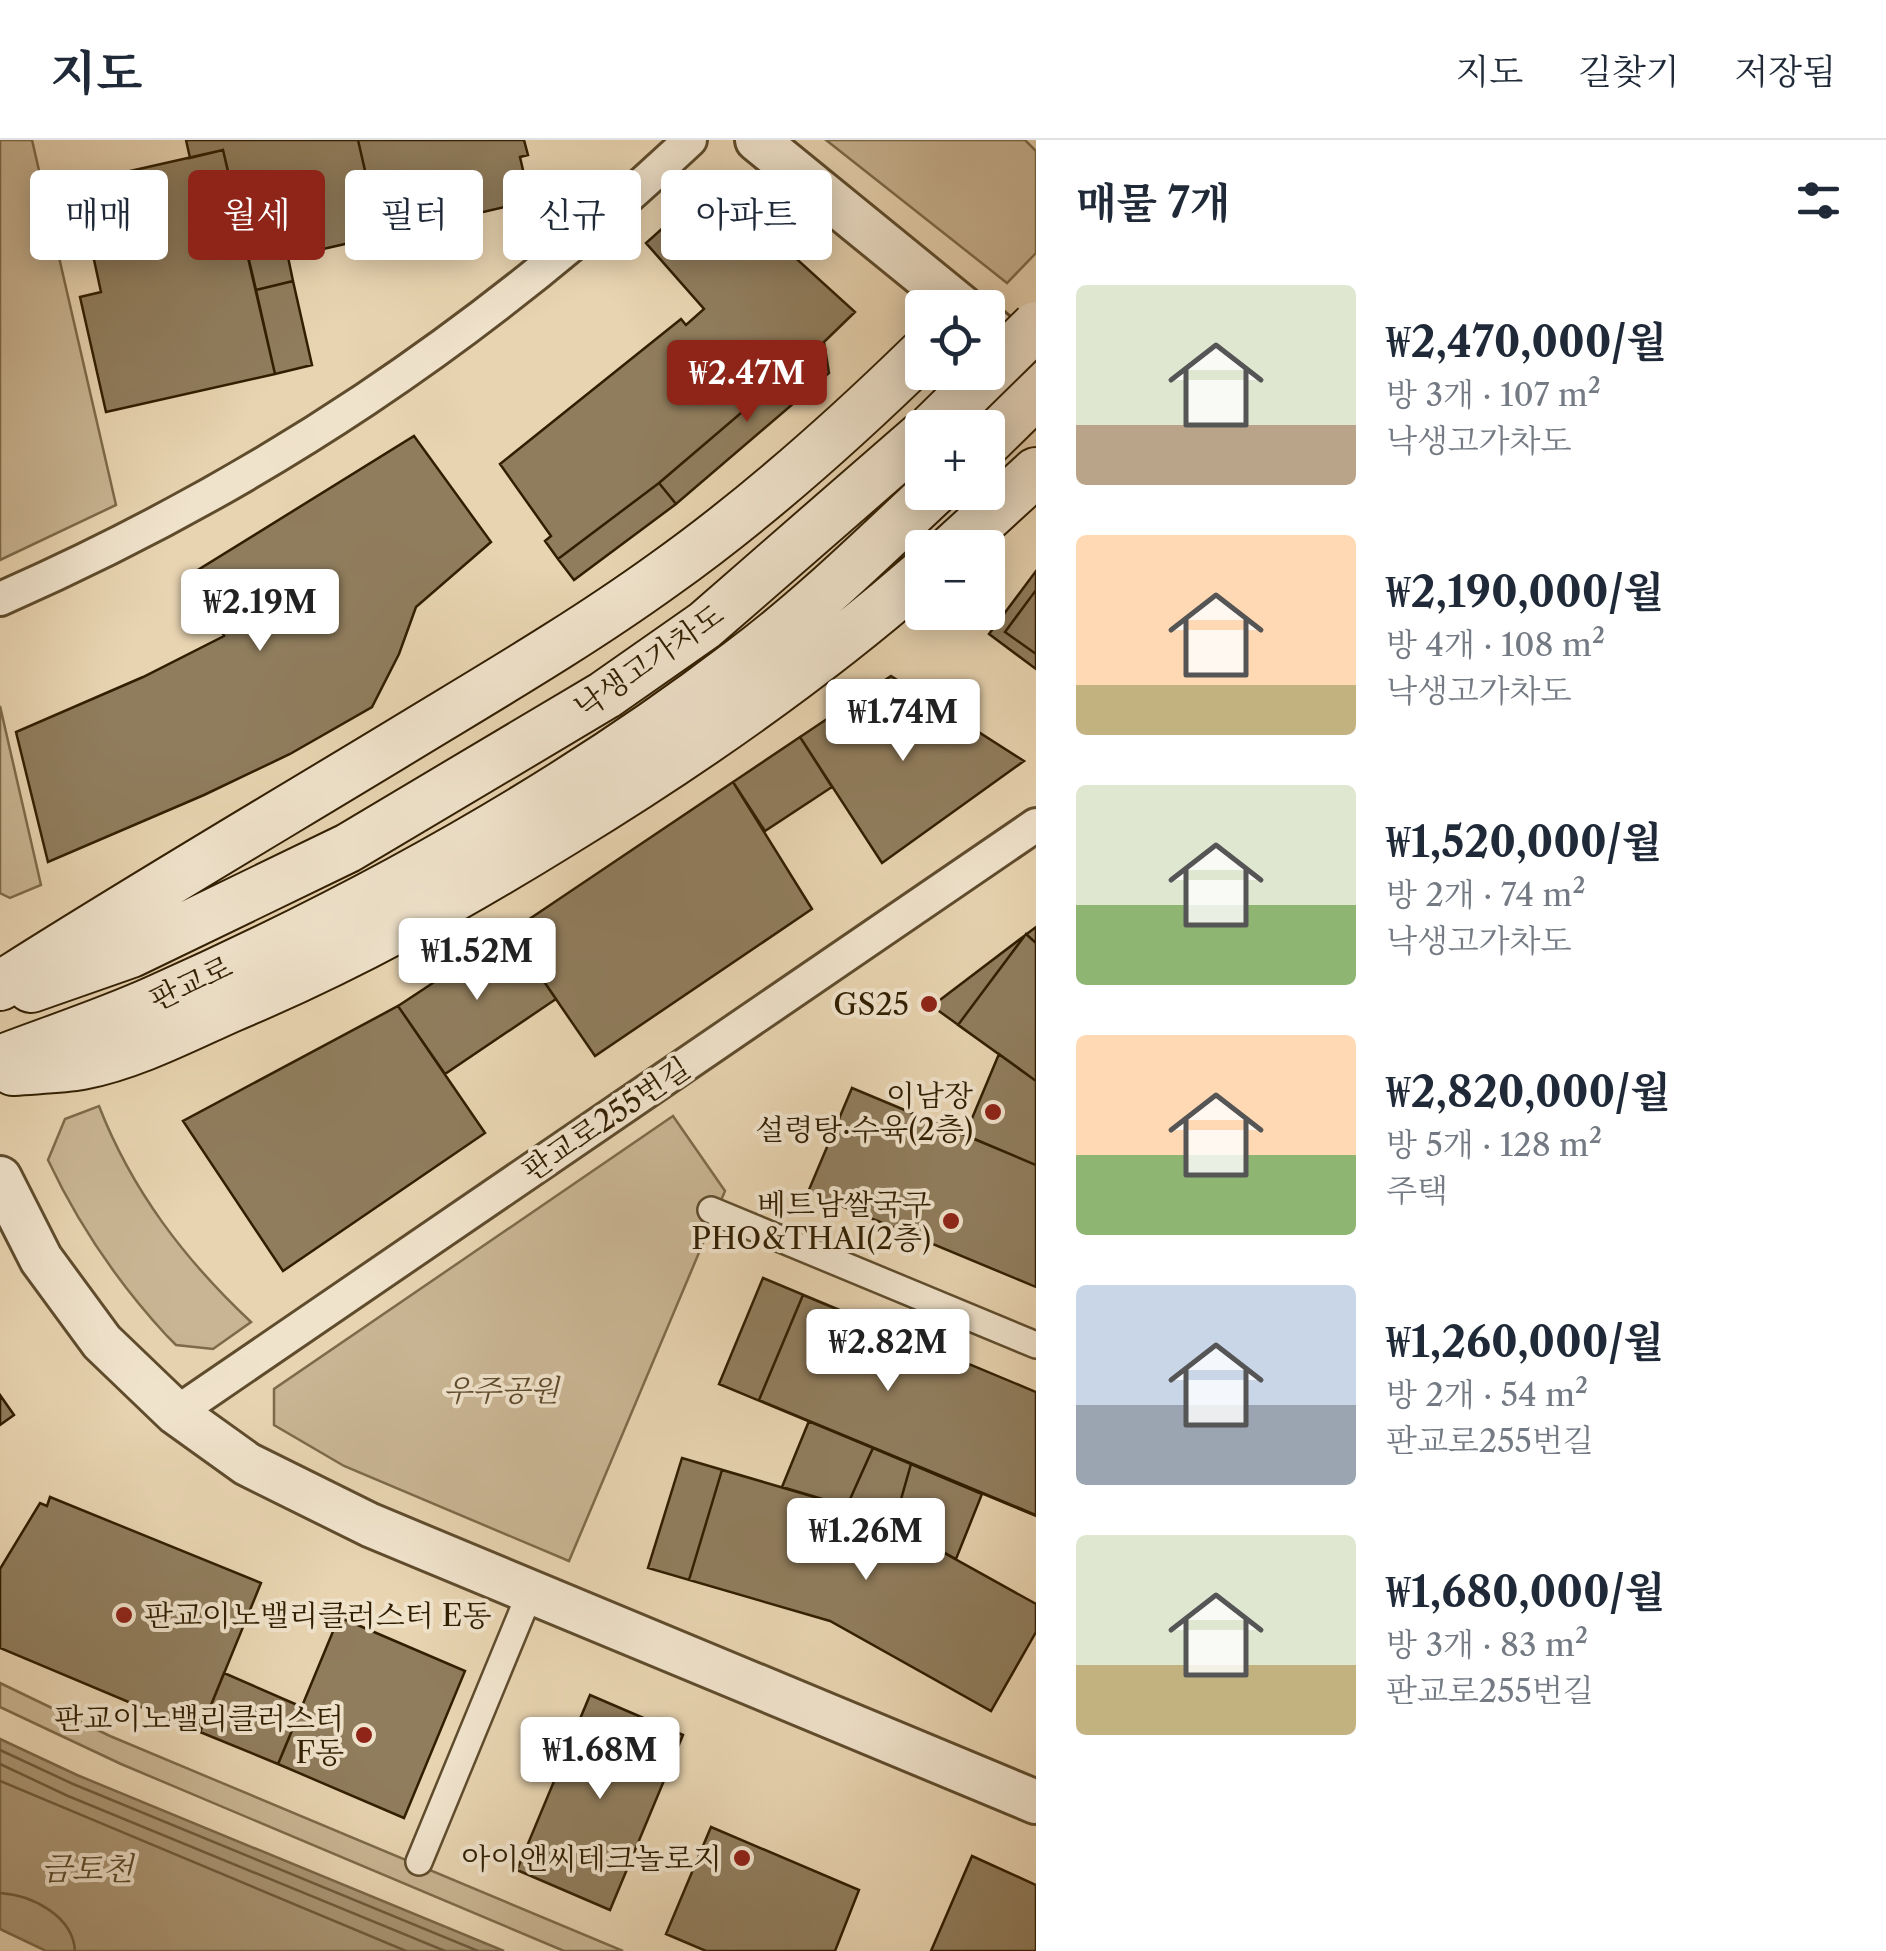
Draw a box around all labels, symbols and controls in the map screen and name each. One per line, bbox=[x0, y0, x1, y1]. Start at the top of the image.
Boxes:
text: 지도 bbox=[50, 43, 143, 102]
text: 지도 bbox=[1456, 50, 1523, 93]
text: 길찾기 bbox=[1578, 50, 1680, 93]
text: 저장됨 bbox=[1735, 50, 1836, 93]
chip: 매매 bbox=[30, 170, 168, 260]
chip: 월세 bbox=[188, 170, 325, 260]
chip: 필터 bbox=[345, 170, 483, 260]
chip: 신규 bbox=[503, 170, 641, 260]
chip: 아파트 bbox=[661, 170, 832, 260]
icon: filters bbox=[1791, 173, 1846, 228]
text: 매물 7개 bbox=[1076, 177, 1230, 229]
map controls bbox=[905, 290, 1005, 630]
button: locate bbox=[905, 290, 1005, 390]
text: ₩2,470,000/월 bbox=[1386, 316, 1667, 368]
icon: home bbox=[1156, 325, 1276, 445]
pin: ₩2.47M bbox=[666, 340, 828, 425]
text: ₩2.47M bbox=[689, 353, 805, 392]
text: 방 3개 · 107 m² bbox=[1386, 375, 1601, 414]
button: + bbox=[905, 410, 1005, 510]
text: 낙생고가차도 bbox=[1386, 421, 1571, 460]
button: − bbox=[905, 530, 1005, 630]
text: ₩2,190,000/월 bbox=[1386, 566, 1664, 618]
pin: ₩2.19M bbox=[179, 569, 341, 654]
icon: home bbox=[1156, 575, 1276, 695]
text: ₩2.19M bbox=[203, 582, 317, 621]
street label: 낙생고가차도 bbox=[567, 596, 731, 726]
text: 방 4개 · 108 m² bbox=[1386, 625, 1605, 664]
text: 낙생고가차도 bbox=[1386, 671, 1571, 710]
pin: ₩1.74M bbox=[822, 679, 984, 764]
text: ₩1.74M bbox=[848, 692, 958, 731]
text: ₩1,520,000/월 bbox=[1386, 816, 1662, 868]
icon: home bbox=[1156, 825, 1276, 945]
text: 방 2개 · 74 m² bbox=[1386, 875, 1586, 914]
pin: ₩1.52M bbox=[396, 918, 558, 1003]
text: 낙생고가차도 bbox=[1386, 921, 1571, 960]
text: ₩1.52M bbox=[421, 931, 533, 970]
street label: 판교로 bbox=[144, 948, 238, 1018]
place label: GS25 bbox=[833, 986, 909, 1023]
marker: GS25 bbox=[918, 993, 940, 1015]
street label: 판교로255번길 bbox=[515, 1049, 697, 1189]
text: ₩2,820,000/월 bbox=[1386, 1066, 1671, 1118]
icon: home bbox=[1156, 1075, 1276, 1195]
place label: 이남장 설령탕·수육(2층) bbox=[755, 1077, 973, 1148]
marker: 이남장 설령탕·수육(2층) bbox=[982, 1101, 1004, 1123]
text: 방 5개 · 128 m² bbox=[1386, 1125, 1602, 1164]
text: 주택 bbox=[1386, 1171, 1448, 1210]
place label: 베트남쌀국구 PHO&THAI(2층) bbox=[691, 1186, 931, 1257]
marker: 베트남쌀국구 PHO&THAI(2층) bbox=[940, 1210, 962, 1232]
pin: ₩2.82M bbox=[807, 1309, 969, 1394]
text: ₩1,260,000/월 bbox=[1386, 1316, 1664, 1368]
text: ₩2.82M bbox=[828, 1322, 948, 1361]
icon: home bbox=[1156, 1325, 1276, 1445]
park label: 우주공원 bbox=[443, 1372, 561, 1409]
text: 방 2개 · 54 m² bbox=[1386, 1375, 1588, 1414]
text: 판교로255번길 bbox=[1386, 1421, 1594, 1460]
pin: ₩1.26M bbox=[785, 1498, 947, 1583]
text: ₩1.26M bbox=[809, 1511, 923, 1550]
text: ₩1,680,000/월 bbox=[1386, 1566, 1665, 1618]
icon: home bbox=[1156, 1575, 1276, 1695]
place label: 판교이노밸리클러스터 E동 bbox=[144, 1597, 491, 1634]
marker: 판교이노밸리클러스터 E동 bbox=[113, 1604, 135, 1626]
text: 방 3개 · 83 m² bbox=[1386, 1625, 1588, 1664]
text: 판교로255번길 bbox=[1386, 1671, 1594, 1710]
place label: 판교이노밸리클러스터 F동 bbox=[54, 1700, 344, 1771]
pin: ₩1.68M bbox=[519, 1717, 681, 1802]
marker: 판교이노밸리클러스터 F동 bbox=[353, 1724, 375, 1746]
text: ₩1.68M bbox=[543, 1730, 657, 1769]
place label: 아이앤씨테크놀로지 bbox=[461, 1840, 722, 1877]
marker: 아이앤씨테크놀로지 bbox=[731, 1847, 753, 1869]
water label: 금토천 bbox=[41, 1849, 135, 1888]

